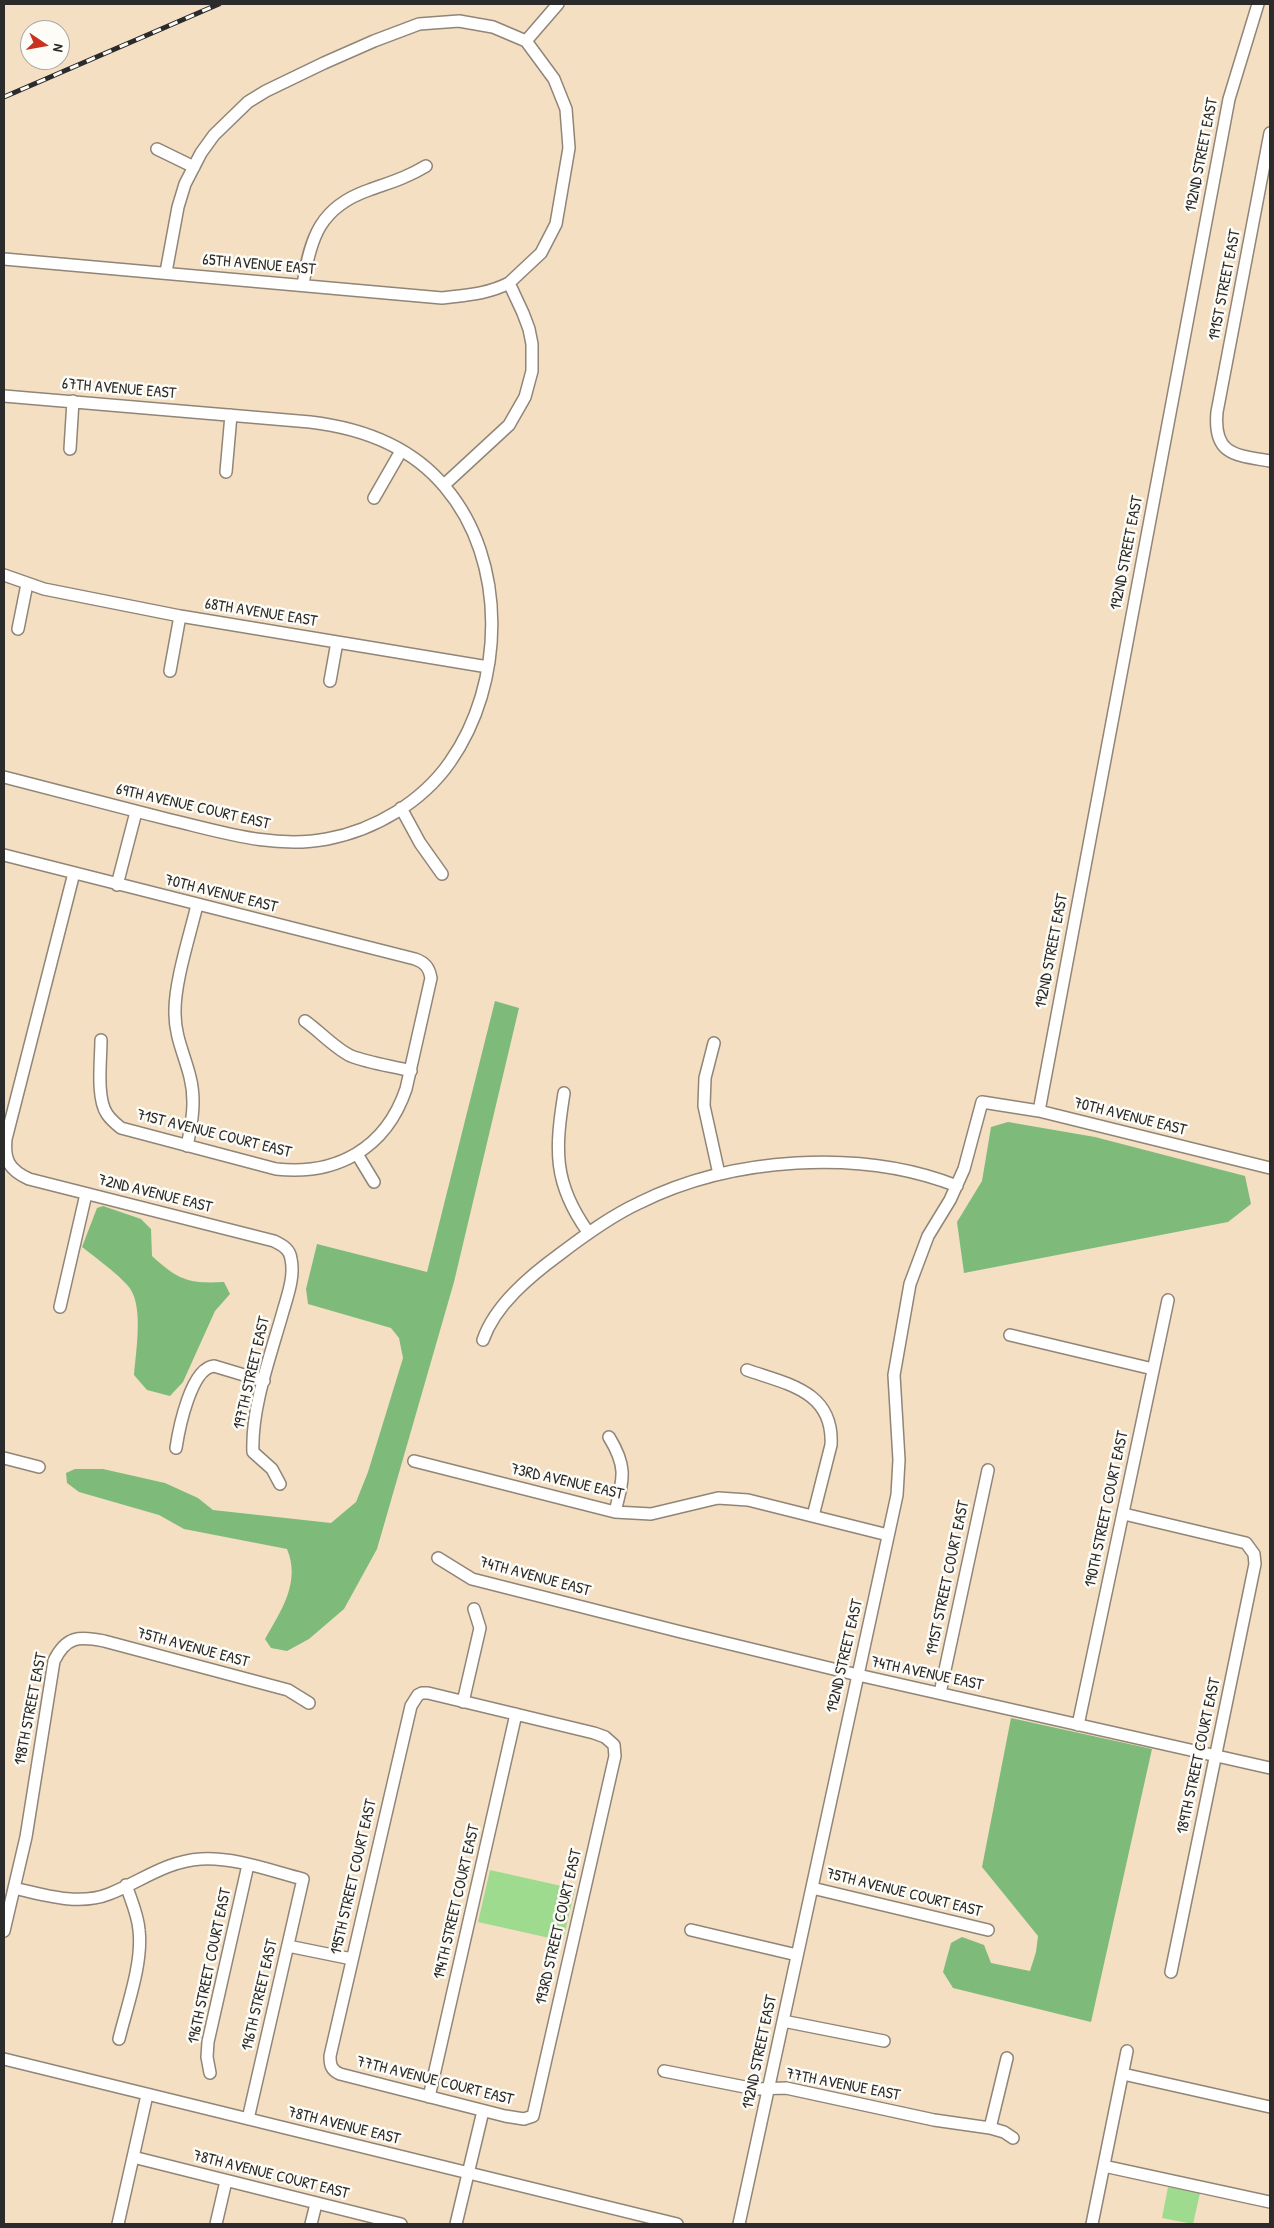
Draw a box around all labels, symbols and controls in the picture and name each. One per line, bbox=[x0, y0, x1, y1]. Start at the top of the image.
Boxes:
north arrow bbox=[20, 20, 70, 70]
text: N bbox=[49, 42, 69, 54]
street label: 192ND STREET EAST bbox=[1182, 96, 1222, 214]
street label: 191ST STREET EAST bbox=[1205, 228, 1245, 342]
street label: 65TH AVENUE EAST bbox=[202, 250, 316, 280]
street label: 67TH AVENUE EAST bbox=[61, 374, 177, 404]
street label: 192ND STREET EAST bbox=[1107, 494, 1147, 612]
street label: 68TH AVENUE EAST bbox=[203, 595, 319, 631]
street label: 69TH AVENUE COURT EAST bbox=[114, 780, 272, 834]
street label: 70TH AVENUE EAST bbox=[163, 871, 279, 917]
street label: 192ND STREET EAST bbox=[1032, 892, 1072, 1010]
street label: 70TH AVENUE EAST bbox=[1072, 1094, 1188, 1140]
street label: 71ST AVENUE COURT EAST bbox=[135, 1105, 293, 1163]
street label: 72ND AVENUE EAST bbox=[96, 1171, 214, 1217]
street label: 197TH STREET EAST bbox=[230, 1315, 274, 1431]
street label: 190TH STREET COURT EAST bbox=[1081, 1429, 1133, 1589]
street label: 73RD AVENUE EAST bbox=[509, 1460, 625, 1504]
street label: 191ST STREET COURT EAST bbox=[922, 1499, 974, 1657]
street label: 74TH AVENUE EAST bbox=[477, 1553, 593, 1601]
street label: 192ND STREET EAST bbox=[823, 1597, 867, 1715]
street label: 75TH AVENUE EAST bbox=[135, 1624, 251, 1672]
street label: 198TH STREET EAST bbox=[11, 1651, 51, 1767]
street label: 74TH AVENUE EAST bbox=[869, 1653, 985, 1695]
street label: 189TH STREET COURT EAST bbox=[1173, 1676, 1225, 1836]
street label: 195TH STREET COURT EAST bbox=[327, 1797, 381, 1957]
street label: 194TH STREET COURT EAST bbox=[430, 1823, 484, 1981]
street label: 193RD STREET COURT EAST bbox=[532, 1847, 586, 2007]
street label: 75TH AVENUE COURT EAST bbox=[824, 1864, 984, 1922]
street label: 196TH STREET COURT EAST bbox=[184, 1886, 236, 2046]
street label: 196TH STREET EAST bbox=[238, 1937, 282, 2053]
street label: 192ND STREET EAST bbox=[739, 1993, 781, 2111]
street label: 77TH AVENUE COURT EAST bbox=[355, 2052, 515, 2110]
street label: 77TH AVENUE EAST bbox=[784, 2064, 902, 2106]
street label: 78TH AVENUE EAST bbox=[286, 2103, 402, 2149]
street label: 78TH AVENUE COURT EAST bbox=[191, 2146, 351, 2204]

